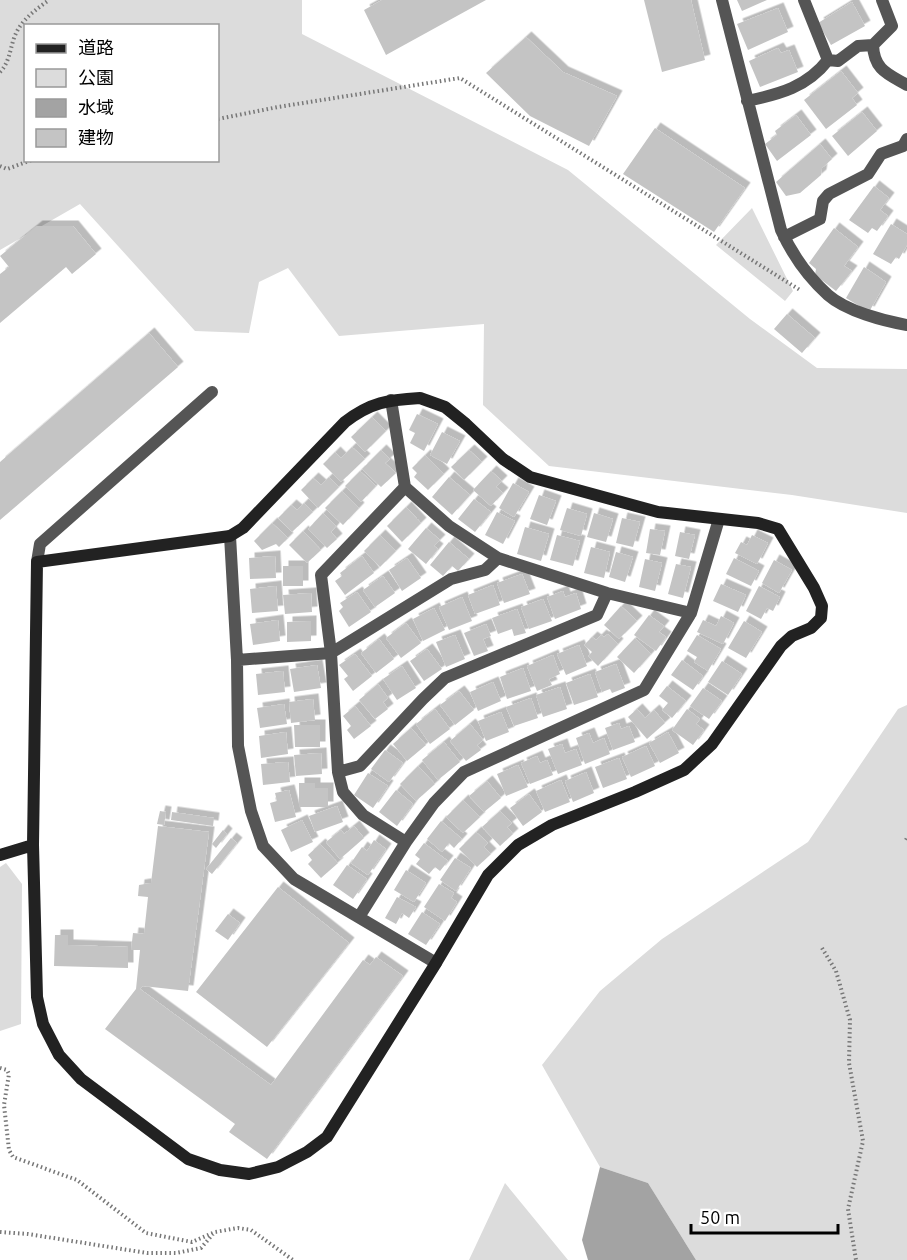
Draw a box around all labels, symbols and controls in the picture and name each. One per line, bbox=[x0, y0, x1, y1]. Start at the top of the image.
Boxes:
legend bbox=[24, 24, 219, 162]
text: 道路 bbox=[78, 37, 114, 57]
text: 公園 bbox=[78, 67, 114, 87]
text: 水域 bbox=[78, 97, 114, 117]
text: 建物 bbox=[78, 127, 114, 147]
scale bar bbox=[691, 1197, 838, 1235]
text: 50 m bbox=[700, 1207, 740, 1227]

